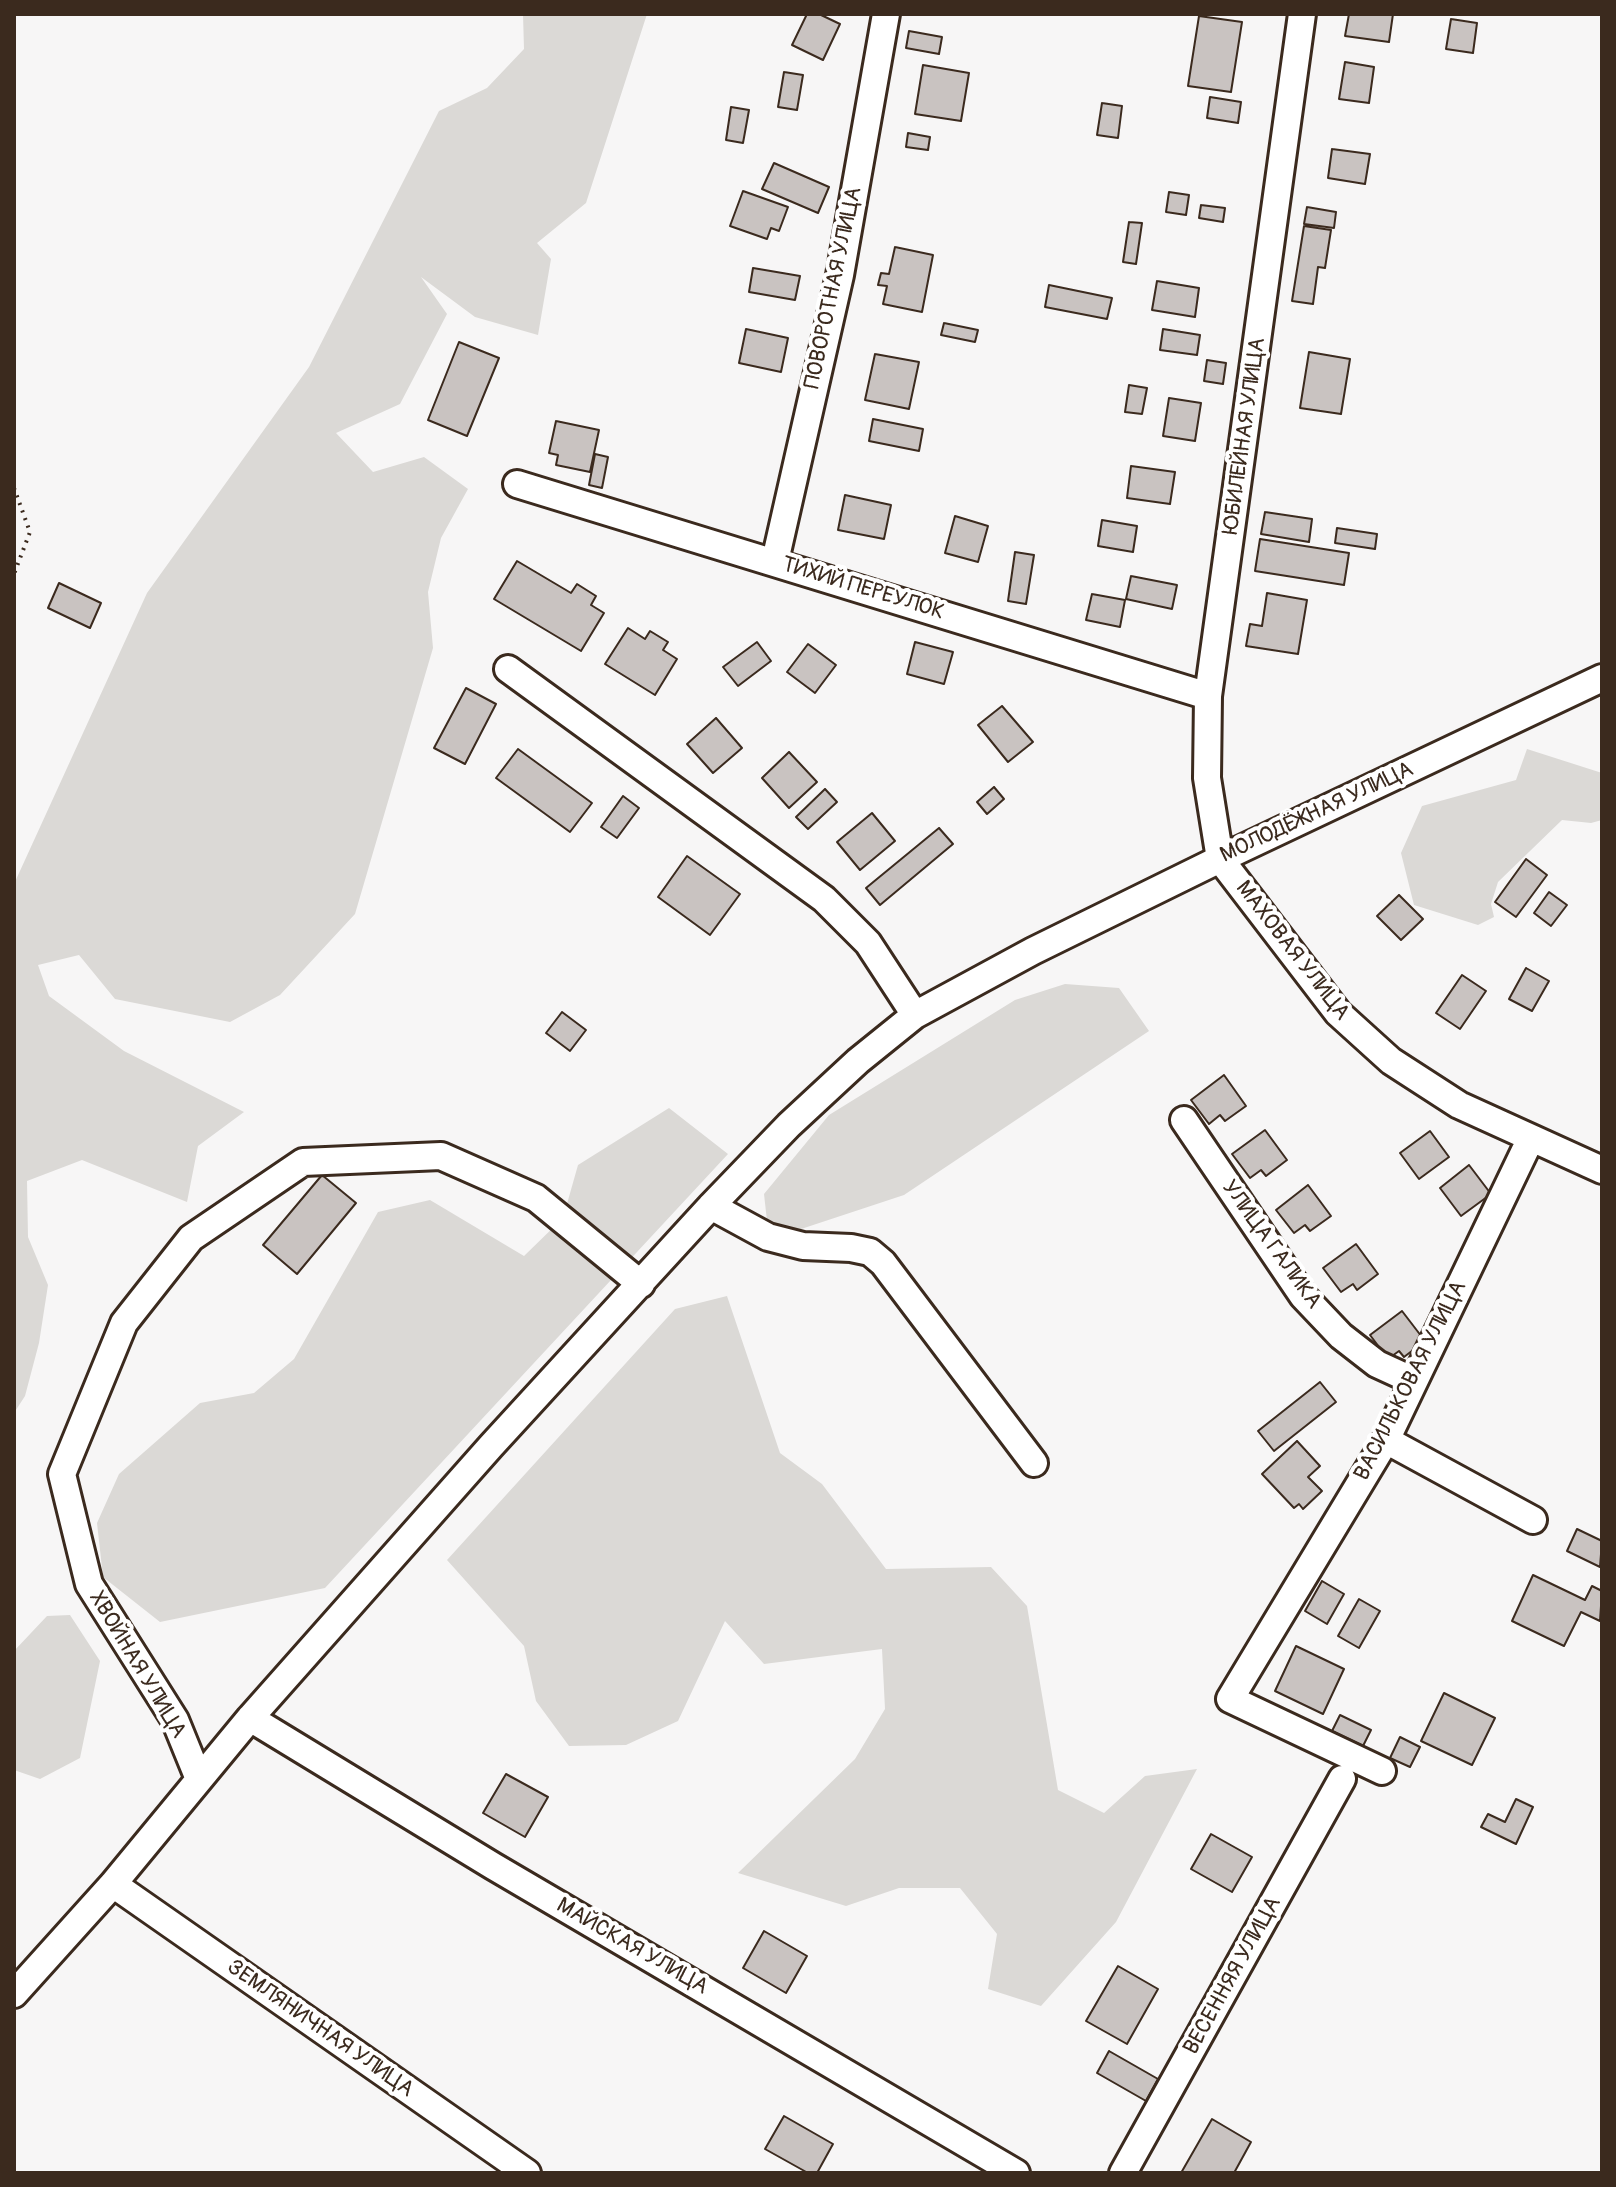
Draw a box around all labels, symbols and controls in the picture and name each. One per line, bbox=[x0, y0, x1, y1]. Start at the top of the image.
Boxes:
street label: ПОВОРОТНАЯ УЛИЦА bbox=[800, 185, 868, 391]
street label: ЮБИЛЕЙНАЯ УЛИЦА bbox=[1218, 336, 1272, 536]
street label: ТИХИЙ ПЕРЕУЛОК bbox=[779, 552, 947, 626]
street label: МОЛОДЁЖНАЯ УЛИЦА bbox=[1216, 757, 1418, 869]
street label: МАХОВАЯ УЛИЦА bbox=[1229, 876, 1355, 1026]
street label: УЛИЦА ГАЛИКА bbox=[1216, 1176, 1326, 1314]
street label: ВАСИЛЬКОВАЯ УЛИЦА bbox=[1349, 1277, 1473, 1485]
street label: ХВОЙНАЯ УЛИЦА bbox=[83, 1587, 191, 1743]
street label: ВЕСЕННЯЯ УЛИЦА bbox=[1179, 1892, 1287, 2060]
street label: МАЙСКАЯ УЛИЦА bbox=[551, 1893, 713, 2001]
street label: ЗЕМЛЯНИЧНАЯ УЛИЦА bbox=[222, 1955, 418, 2103]

